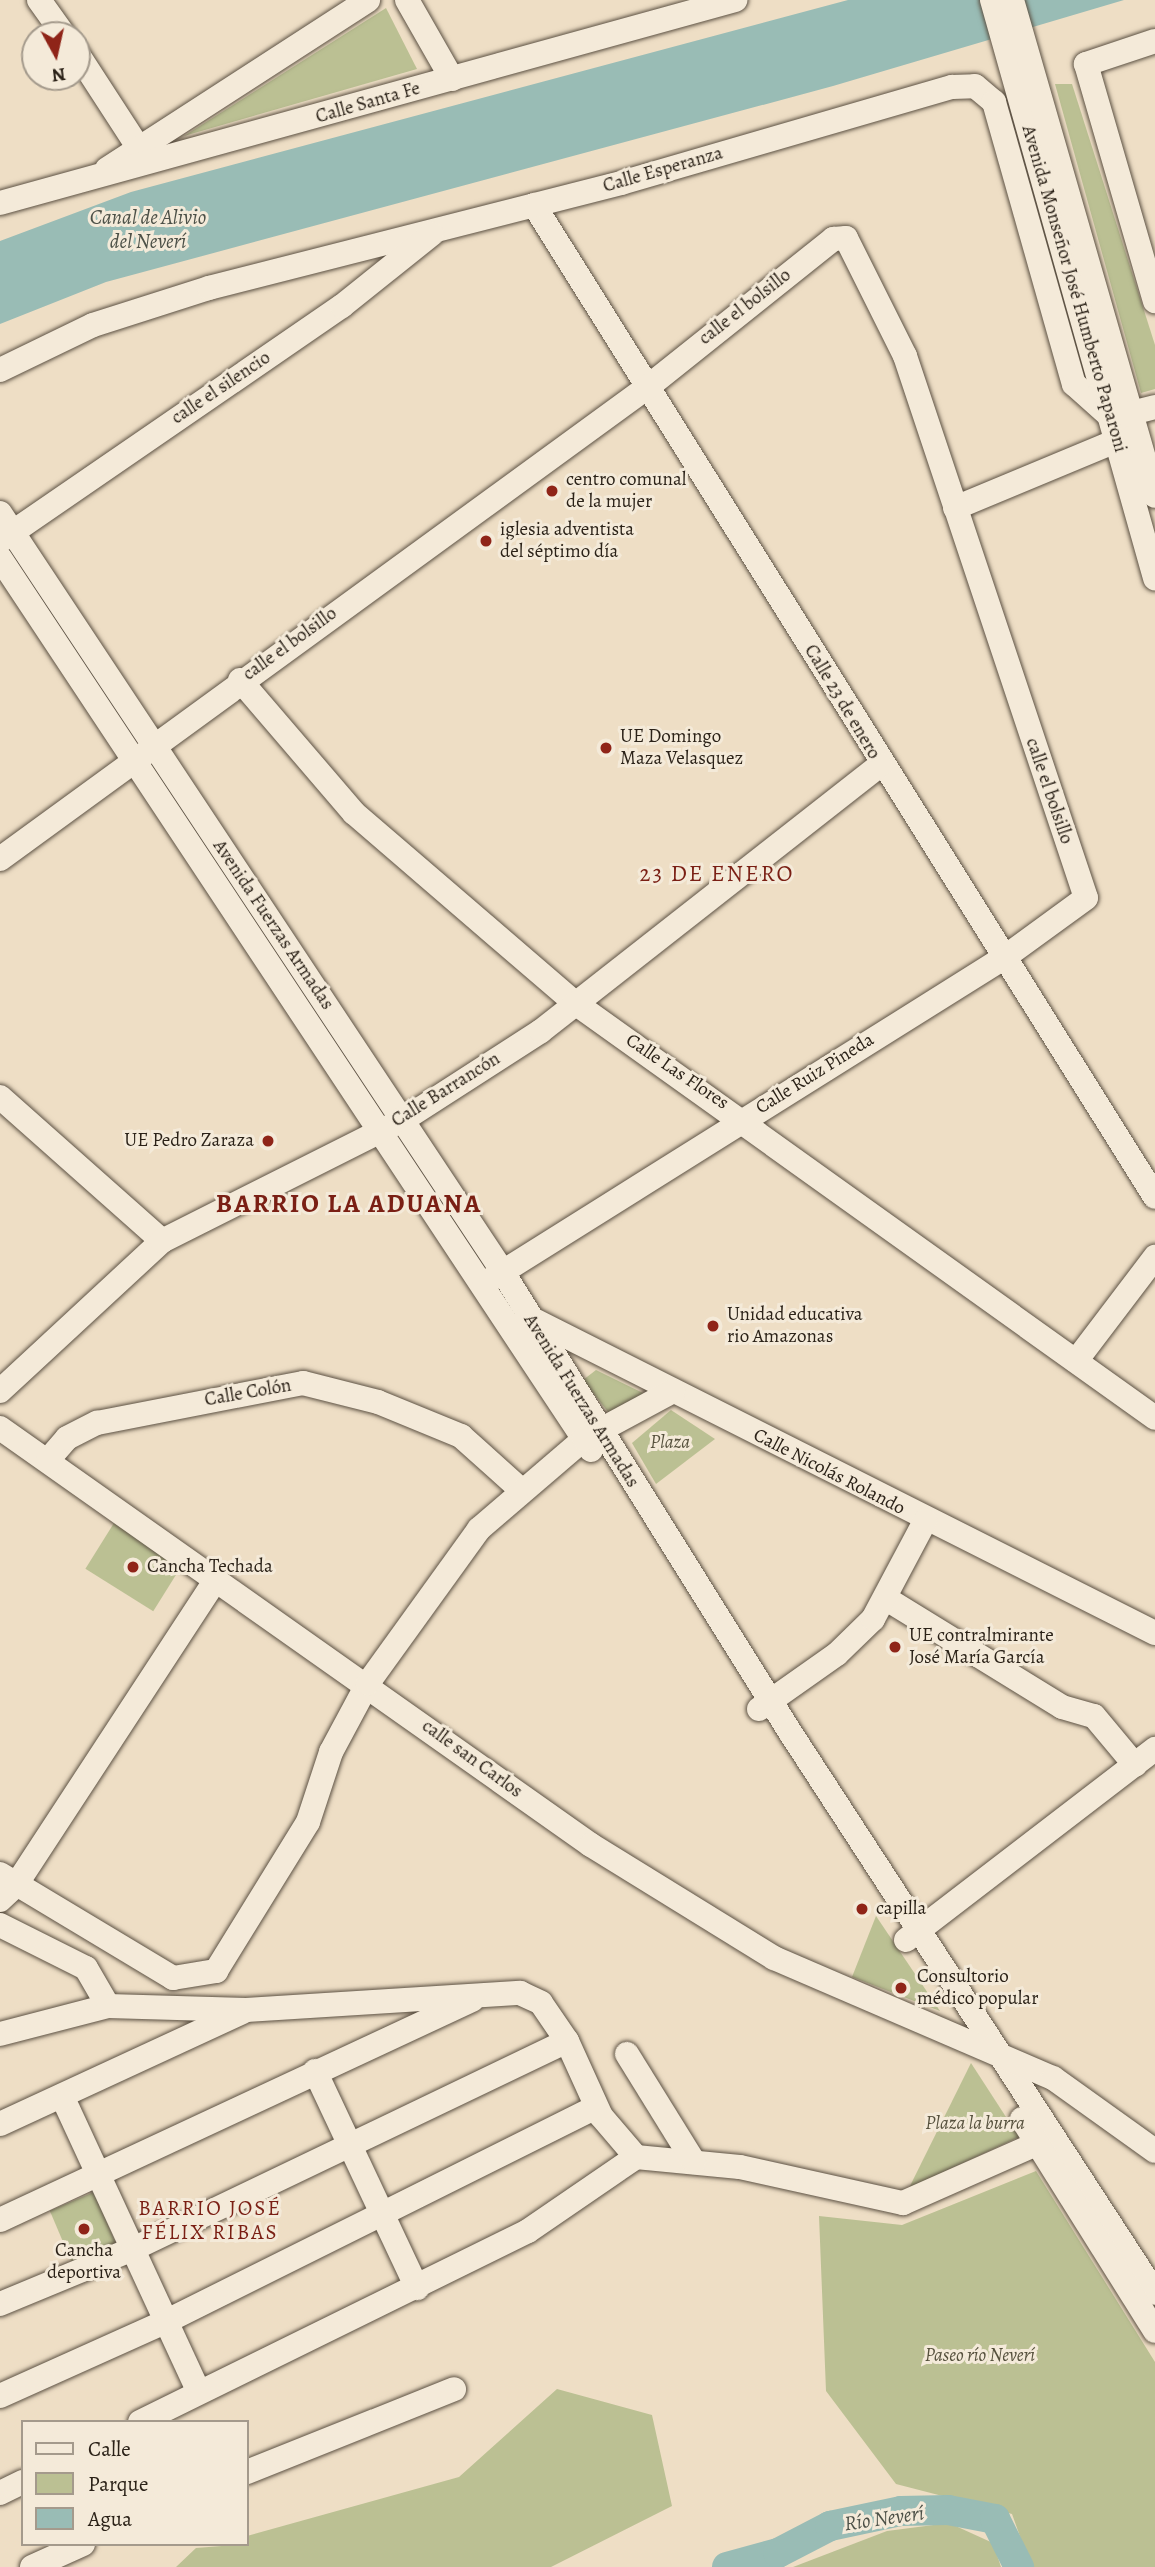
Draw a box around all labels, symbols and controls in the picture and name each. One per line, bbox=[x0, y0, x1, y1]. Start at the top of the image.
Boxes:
north arrow bbox=[21, 21, 91, 91]
text: N bbox=[50, 61, 67, 89]
street label: Calle Santa Fe bbox=[313, 77, 423, 129]
street label: Avenida Monseñor José Humberto Paparoni bbox=[1016, 123, 1132, 455]
street label: Calle Esperanza bbox=[600, 142, 726, 198]
water label: Canal de Alivio del Neverí bbox=[90, 204, 206, 254]
street label: calle el bolsillo bbox=[694, 264, 796, 350]
street label: calle el silencio bbox=[167, 347, 275, 429]
place label: centro comunal de la mujer bbox=[566, 469, 686, 513]
marker: centro comunal de la mujer bbox=[544, 483, 560, 499]
place label: iglesia adventista del séptimo día bbox=[500, 519, 634, 563]
marker: iglesia adventista del séptimo día bbox=[478, 533, 494, 549]
street label: calle el bolsillo bbox=[239, 602, 341, 686]
street label: Calle 23 de enero bbox=[799, 641, 885, 763]
place label: UE Domingo Maza Velasquez bbox=[620, 726, 743, 770]
street label: calle el bolsillo bbox=[1020, 735, 1078, 847]
marker: UE Domingo Maza Velasquez bbox=[598, 740, 614, 756]
street label: Avenida Fuerzas Armadas bbox=[208, 836, 338, 1014]
district label: 23 DE ENERO bbox=[641, 860, 793, 888]
street label: Calle Las Flores bbox=[621, 1029, 733, 1115]
street label: Calle Ruiz Pineda bbox=[752, 1029, 878, 1119]
street label: Calle Barrancón bbox=[387, 1048, 505, 1132]
place label: UE Pedro Zaraza bbox=[124, 1130, 254, 1152]
marker: UE Pedro Zaraza bbox=[260, 1133, 276, 1149]
district label: BARRIO LA ADUANA bbox=[218, 1188, 480, 1220]
place label: Unidad educativa rio Amazonas bbox=[727, 1304, 863, 1348]
street label: Avenida Fuerzas Armadas bbox=[518, 1310, 644, 1492]
marker: Unidad educativa rio Amazonas bbox=[705, 1318, 721, 1334]
street label: Calle Colón bbox=[203, 1374, 293, 1412]
street label: Calle Nicolás Rolando bbox=[749, 1424, 909, 1520]
park label: Plaza bbox=[650, 1432, 690, 1454]
place label: Cancha Techada bbox=[147, 1556, 273, 1578]
marker: Cancha Techada bbox=[125, 1559, 141, 1575]
place label: UE contralmirante José María García bbox=[909, 1625, 1054, 1669]
marker: UE contralmirante José María García bbox=[887, 1639, 903, 1655]
street label: calle san Carlos bbox=[417, 1715, 527, 1803]
place label: capilla bbox=[876, 1898, 926, 1920]
marker: capilla bbox=[854, 1901, 870, 1917]
place label: Consultorio médico popular bbox=[917, 1966, 1038, 2010]
marker: Consultorio médico popular bbox=[891, 1978, 911, 1998]
park label: Plaza la burra bbox=[925, 2113, 1025, 2135]
district label: BARRIO JOSÉ FÉLIX RIBAS bbox=[140, 2195, 280, 2245]
marker: Cancha deportiva bbox=[76, 2221, 92, 2237]
place label: Cancha deportiva bbox=[47, 2240, 121, 2284]
park label: Paseo río Neverí bbox=[925, 2345, 1035, 2367]
legend bbox=[21, 2420, 248, 2546]
text: Calle bbox=[88, 2435, 131, 2463]
text: Parque bbox=[88, 2470, 148, 2498]
water label: Río Neverí bbox=[843, 2500, 925, 2536]
text: Agua bbox=[88, 2505, 132, 2533]

